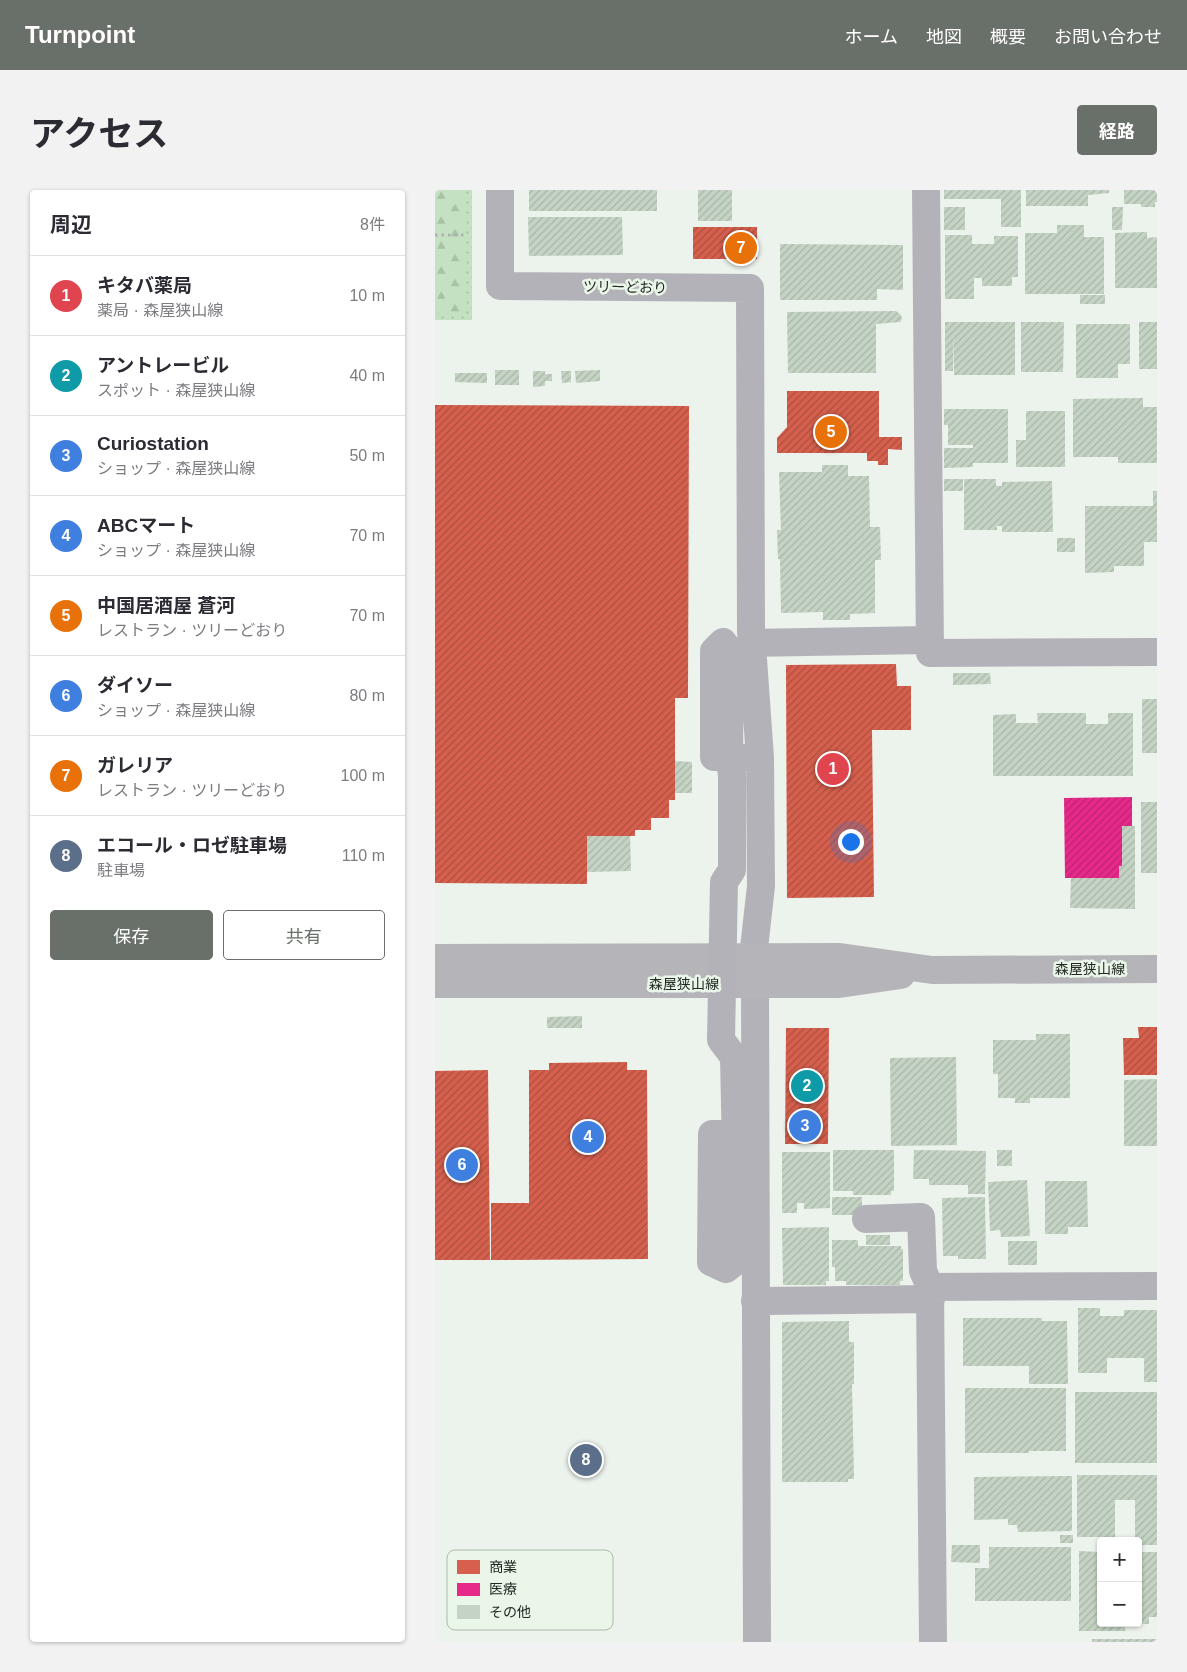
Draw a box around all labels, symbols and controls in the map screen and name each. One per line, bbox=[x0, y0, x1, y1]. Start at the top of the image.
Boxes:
text: Turnpoint bbox=[25, 21, 135, 48]
text: ホーム bbox=[845, 27, 898, 47]
text: 地図 bbox=[926, 27, 962, 47]
text: 概要 bbox=[990, 27, 1026, 47]
text: お問い合わせ bbox=[1054, 27, 1162, 47]
button: 経路 bbox=[1077, 105, 1157, 155]
text: アクセス bbox=[30, 114, 168, 153]
text: 周辺 bbox=[50, 213, 92, 236]
text: 8件 bbox=[360, 216, 385, 233]
pin: 7 bbox=[725, 229, 757, 267]
text: キタバ薬局 bbox=[97, 275, 192, 296]
street label: ツリーどおり bbox=[583, 278, 667, 296]
text: 1 bbox=[62, 287, 70, 304]
text: 10 m bbox=[349, 287, 385, 304]
text: 薬局 · 森屋狭山線 bbox=[97, 302, 223, 319]
text: アントレービル bbox=[97, 355, 229, 376]
text: 2 bbox=[62, 367, 70, 384]
text: 40 m bbox=[349, 367, 385, 384]
text: スポット · 森屋狭山線 bbox=[97, 382, 255, 399]
pin: 5 bbox=[815, 413, 847, 451]
text: Curiostation bbox=[97, 433, 209, 454]
text: 3 bbox=[62, 447, 70, 464]
text: 50 m bbox=[349, 447, 385, 464]
text: ショップ · 森屋狭山線 bbox=[97, 460, 255, 477]
text: ABCマート bbox=[97, 515, 195, 536]
text: 4 bbox=[62, 527, 70, 544]
text: 70 m bbox=[349, 527, 385, 544]
text: ショップ · 森屋狭山線 bbox=[97, 542, 255, 559]
text: 中国居酒屋 蒼河 bbox=[97, 595, 235, 616]
text: 5 bbox=[62, 607, 70, 624]
text: 70 m bbox=[349, 607, 385, 624]
text: レストラン · ツリーどおり bbox=[97, 622, 287, 639]
text: ダイソー bbox=[97, 675, 173, 696]
text: 6 bbox=[62, 687, 70, 704]
text: 80 m bbox=[349, 687, 385, 704]
text: ショップ · 森屋狭山線 bbox=[97, 702, 255, 719]
pin: 1 bbox=[817, 750, 849, 788]
text: ガレリア bbox=[97, 755, 173, 776]
text: 7 bbox=[62, 767, 70, 784]
text: 100 m bbox=[341, 767, 385, 784]
text: レストラン · ツリーどおり bbox=[97, 782, 287, 799]
your location bbox=[838, 829, 864, 855]
text: エコール・ロゼ駐車場 bbox=[97, 835, 287, 856]
text: 8 bbox=[62, 847, 70, 864]
text: 110 m bbox=[342, 847, 385, 864]
text: 駐車場 bbox=[97, 862, 145, 879]
button: 保存 bbox=[50, 910, 213, 960]
button: 共有 bbox=[223, 910, 385, 960]
street label: 森屋狭山線 bbox=[1055, 961, 1125, 977]
street label: 森屋狭山線 bbox=[649, 976, 719, 992]
pin: 2 bbox=[791, 1067, 823, 1105]
pin: 3 bbox=[789, 1107, 821, 1145]
pin: 4 bbox=[572, 1118, 604, 1156]
pin: 6 bbox=[446, 1146, 478, 1184]
pin: 8 bbox=[570, 1441, 602, 1479]
map controls bbox=[1097, 1537, 1142, 1627]
button: + bbox=[1097, 1537, 1142, 1582]
legend bbox=[447, 1550, 613, 1630]
text: 商業 bbox=[489, 1559, 517, 1575]
text: 医療 bbox=[489, 1581, 517, 1597]
button: − bbox=[1097, 1582, 1142, 1627]
text: その他 bbox=[489, 1604, 531, 1620]

